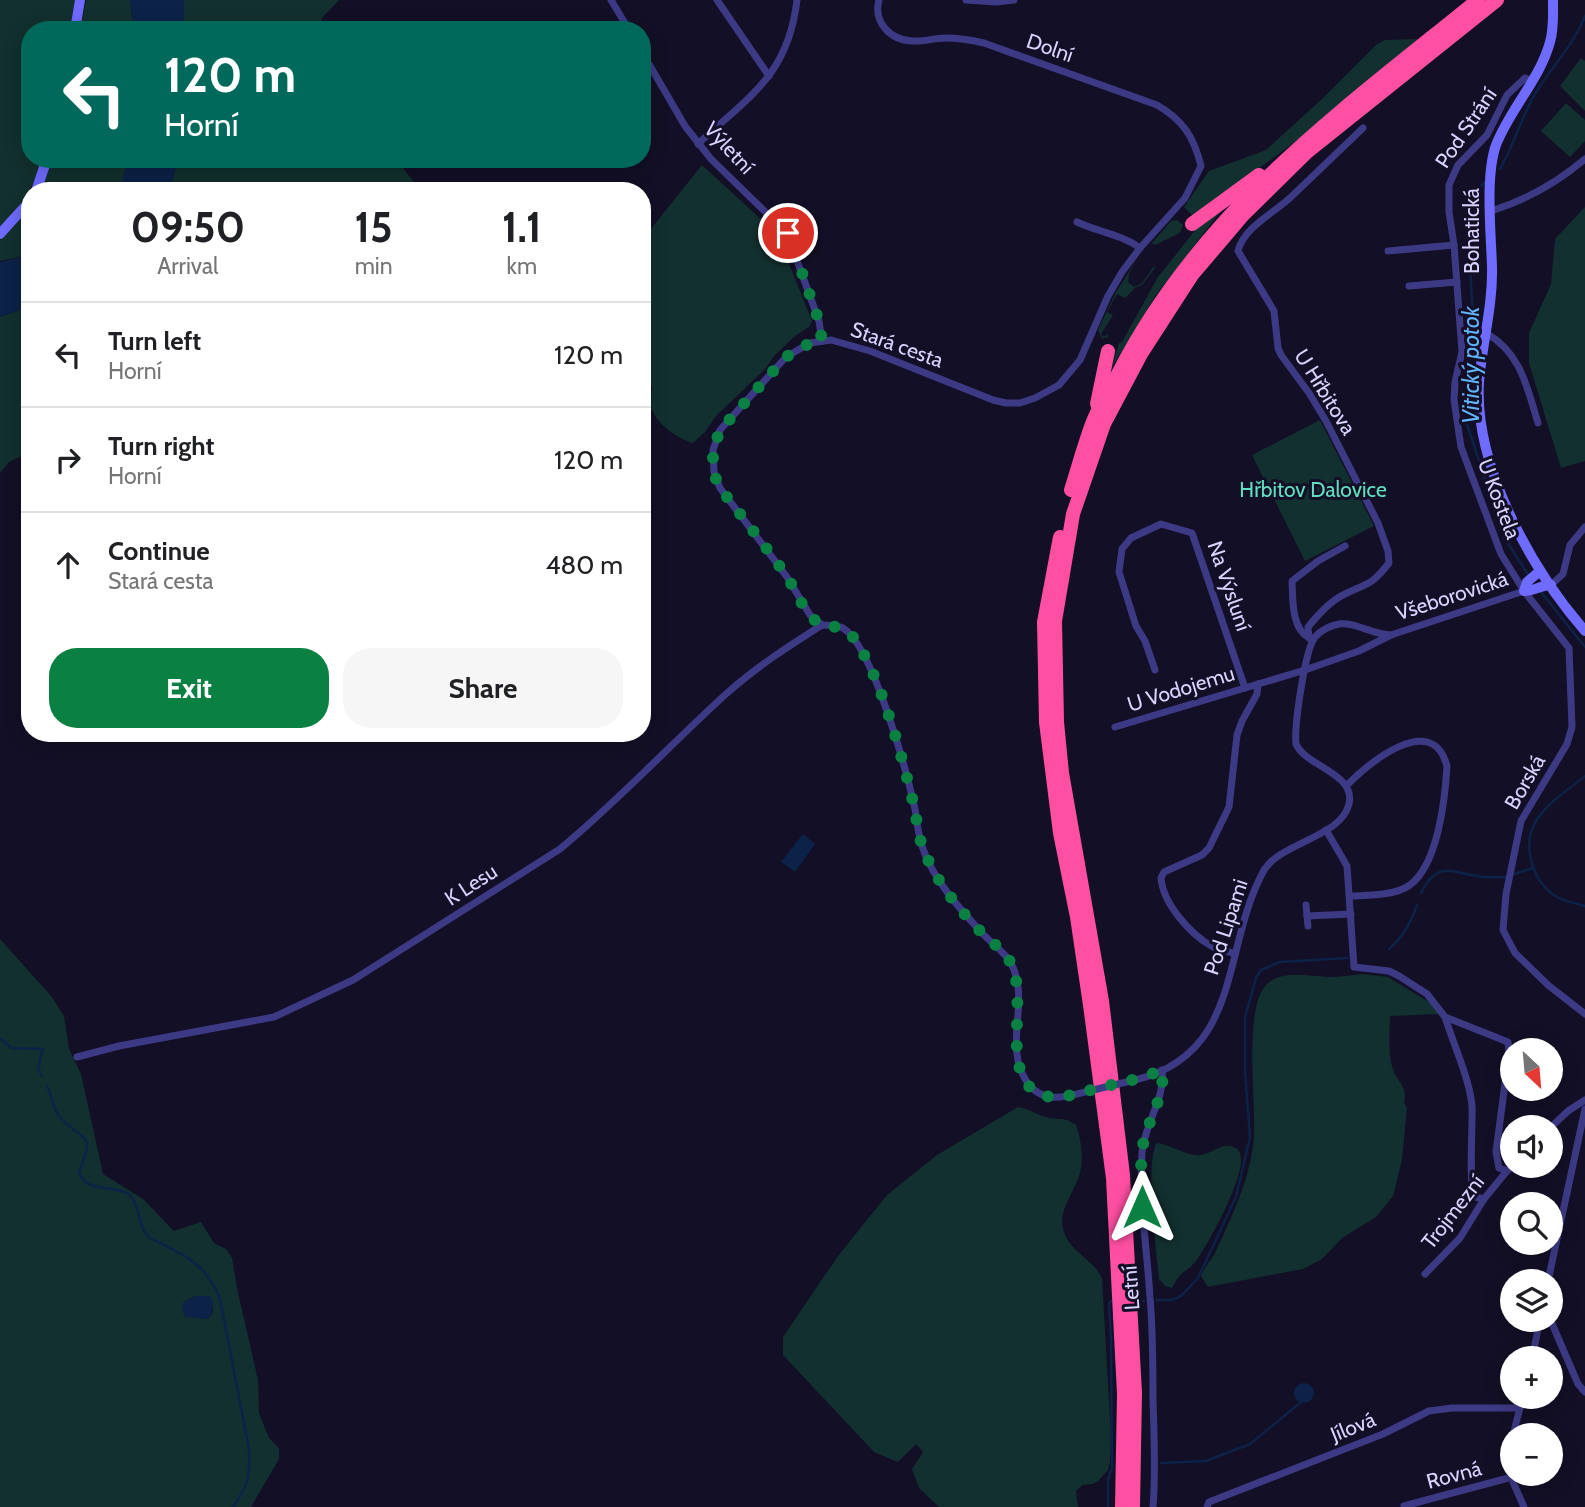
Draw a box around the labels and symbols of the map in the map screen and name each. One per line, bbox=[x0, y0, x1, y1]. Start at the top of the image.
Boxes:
street label: Dolní bbox=[1023, 28, 1077, 67]
street label: Pod Strání bbox=[1430, 82, 1502, 173]
street label: Výletní bbox=[699, 116, 760, 179]
street label: Bohatická bbox=[1459, 188, 1484, 274]
pin bbox=[758, 203, 818, 263]
water label: Vitický potok bbox=[1457, 305, 1485, 424]
street label: Stará cesta bbox=[848, 316, 947, 373]
street label: U Hřbitova bbox=[1289, 344, 1361, 439]
street label: U Kostela bbox=[1473, 455, 1526, 543]
park label: Hřbitov Dalovice bbox=[1239, 477, 1387, 502]
street label: Na Výsluní bbox=[1202, 538, 1257, 635]
street label: Všeborovická bbox=[1393, 566, 1511, 625]
street label: U Vodojemu bbox=[1124, 660, 1238, 718]
street label: Borská bbox=[1499, 750, 1550, 813]
street label: K Lesu bbox=[440, 858, 502, 911]
street label: Pod Lipami bbox=[1198, 876, 1253, 978]
north arrow bbox=[1500, 1038, 1563, 1101]
street label: Trojmezní bbox=[1416, 1169, 1490, 1254]
position arrow bbox=[1105, 1170, 1179, 1244]
street label: Letní bbox=[1116, 1265, 1145, 1311]
street label: Jílová bbox=[1326, 1406, 1379, 1447]
street label: Rovná bbox=[1424, 1455, 1484, 1494]

